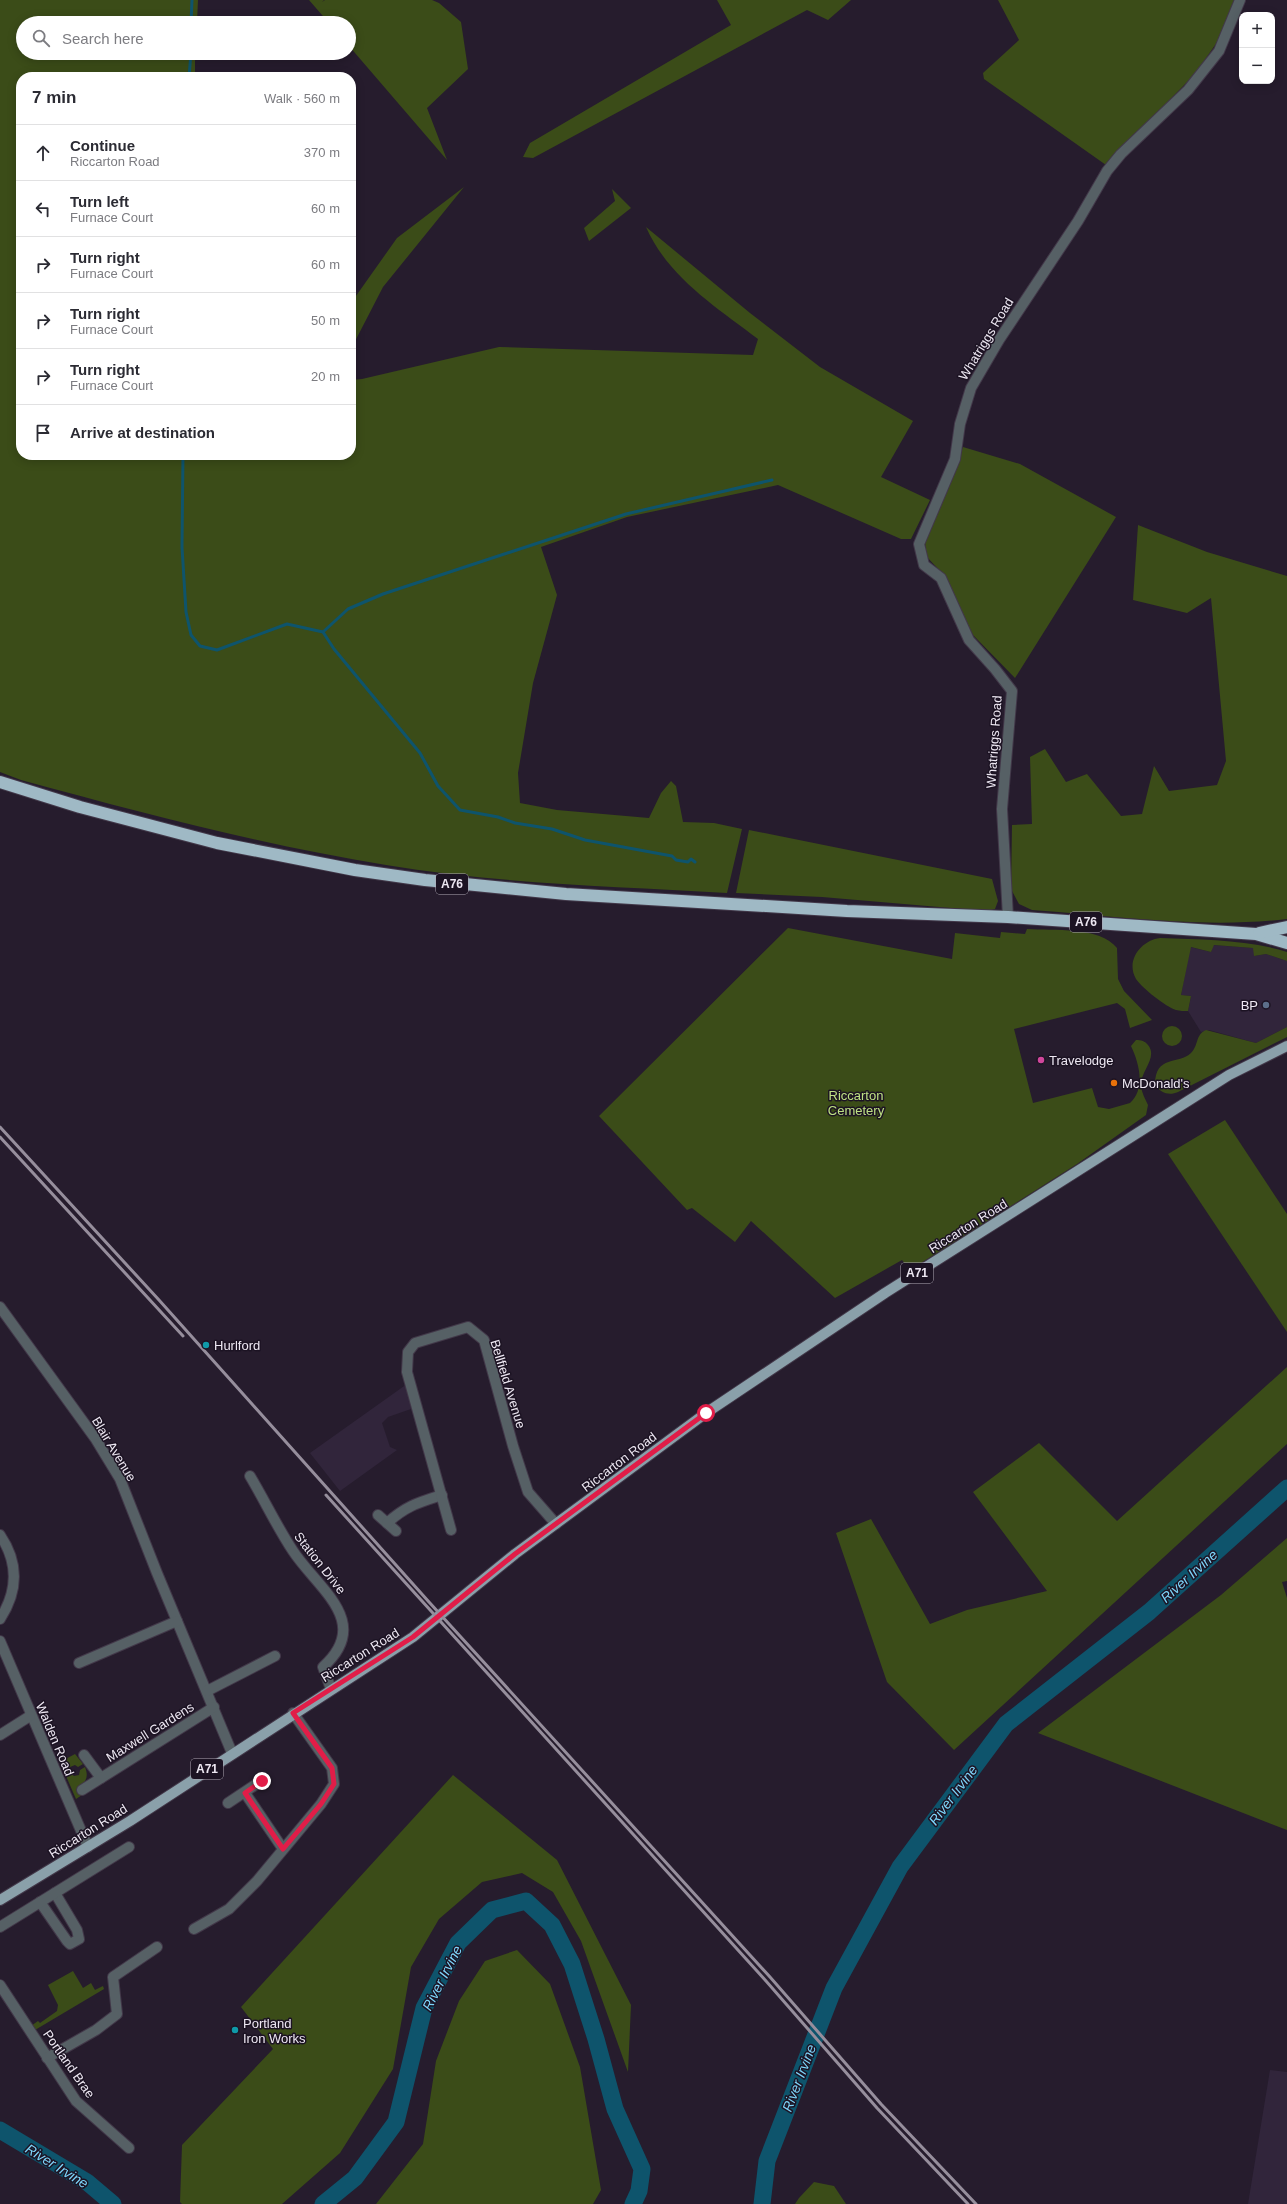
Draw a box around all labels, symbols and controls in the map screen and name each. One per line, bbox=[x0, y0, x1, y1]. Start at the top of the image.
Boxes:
map controls bbox=[1239, 12, 1275, 84]
button: + bbox=[1239, 12, 1275, 48]
search box bbox=[16, 16, 356, 60]
icon: search bbox=[30, 27, 52, 49]
text: Search here bbox=[62, 30, 144, 47]
button: − bbox=[1239, 48, 1275, 84]
text: 7 min bbox=[32, 88, 76, 107]
text: Walk · 560 m bbox=[264, 91, 340, 106]
text: Continue bbox=[70, 137, 135, 154]
icon: ahead bbox=[32, 142, 54, 164]
text: 370 m bbox=[304, 145, 340, 160]
text: Riccarton Road bbox=[70, 154, 160, 169]
text: Turn left bbox=[70, 193, 129, 210]
icon: left bbox=[32, 198, 54, 220]
text: 60 m bbox=[311, 201, 340, 216]
text: Furnace Court bbox=[70, 210, 153, 225]
text: Turn right bbox=[70, 249, 140, 266]
icon: right bbox=[32, 254, 54, 276]
text: 60 m bbox=[311, 257, 340, 272]
text: Furnace Court bbox=[70, 266, 153, 281]
street label: Whatriggs Road bbox=[956, 295, 1016, 383]
text: Turn right bbox=[70, 305, 140, 322]
icon: right bbox=[32, 310, 54, 332]
text: 50 m bbox=[311, 313, 340, 328]
text: Furnace Court bbox=[70, 322, 153, 337]
text: Turn right bbox=[70, 361, 140, 378]
icon: right bbox=[32, 366, 54, 388]
text: 20 m bbox=[311, 369, 340, 384]
text: Furnace Court bbox=[70, 378, 153, 393]
icon: arrive bbox=[32, 422, 54, 444]
text: Arrive at destination bbox=[70, 424, 215, 441]
street label: Whatriggs Road bbox=[983, 695, 1005, 789]
road number: A76 bbox=[436, 874, 468, 894]
road number: A76 bbox=[1070, 912, 1102, 932]
place label: BP bbox=[1241, 998, 1258, 1013]
marker: BP bbox=[1261, 1000, 1271, 1010]
place label: Travelodge bbox=[1049, 1053, 1114, 1068]
marker: Travelodge bbox=[1036, 1055, 1046, 1065]
place label: McDonald's bbox=[1122, 1076, 1190, 1091]
marker: McDonald's bbox=[1109, 1078, 1119, 1088]
park label: Riccarton Cemetery bbox=[828, 1088, 885, 1118]
street label: Riccarton Road bbox=[926, 1196, 1010, 1256]
road number: A71 bbox=[901, 1263, 933, 1283]
place label: Hurlford bbox=[214, 1338, 260, 1353]
street label: Bellfield Avenue bbox=[487, 1338, 529, 1430]
marker: Hurlford bbox=[201, 1340, 211, 1350]
route start bbox=[697, 1404, 715, 1422]
street label: Blair Avenue bbox=[89, 1414, 139, 1484]
street label: Riccarton Road bbox=[579, 1429, 659, 1495]
street label: Station Drive bbox=[291, 1529, 349, 1597]
water label: River Irvine bbox=[1157, 1546, 1221, 1606]
street label: Riccarton Road bbox=[318, 1625, 402, 1685]
street label: Maxwell Gardens bbox=[103, 1699, 197, 1765]
street label: Walden Road bbox=[33, 1700, 77, 1778]
road number: A71 bbox=[191, 1759, 223, 1779]
water label: River Irvine bbox=[925, 1762, 981, 1828]
route end bbox=[253, 1772, 271, 1790]
street label: Riccarton Road bbox=[46, 1801, 130, 1861]
water label: River Irvine bbox=[419, 1943, 465, 2013]
place label: Portland Iron Works bbox=[243, 2016, 306, 2046]
marker: Portland Iron Works bbox=[230, 2025, 240, 2035]
street label: Portland Brae bbox=[40, 2027, 98, 2101]
water label: River Irvine bbox=[779, 2042, 819, 2114]
water label: River Irvine bbox=[23, 2140, 91, 2192]

